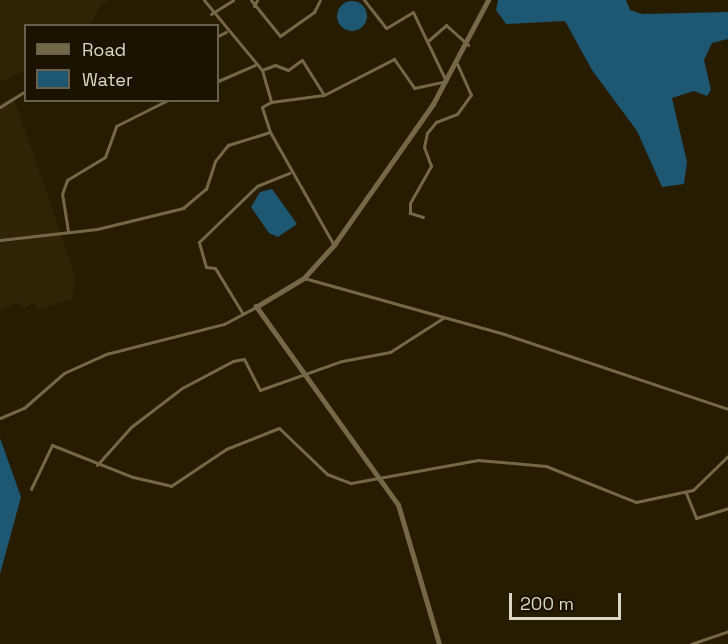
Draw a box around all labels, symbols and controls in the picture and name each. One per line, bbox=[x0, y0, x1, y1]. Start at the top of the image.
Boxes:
legend bbox=[24, 24, 219, 102]
text: Road bbox=[82, 38, 126, 61]
text: Water bbox=[82, 68, 133, 91]
scale bar bbox=[512, 581, 624, 619]
text: 200 m bbox=[520, 592, 574, 615]

